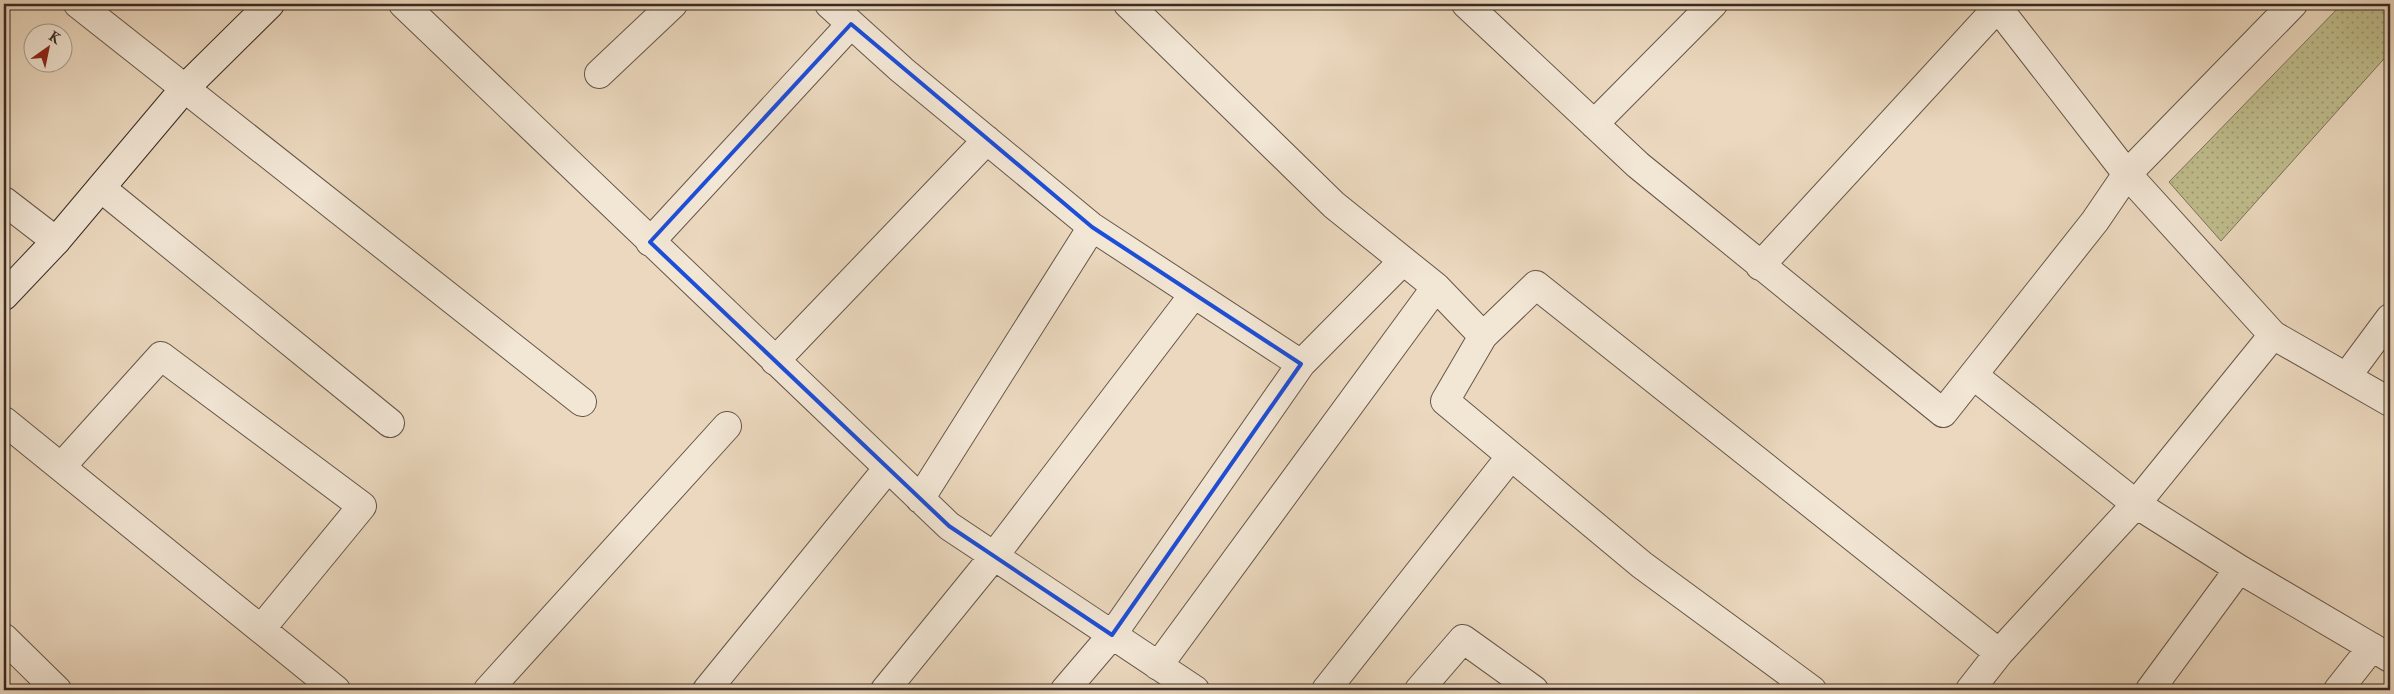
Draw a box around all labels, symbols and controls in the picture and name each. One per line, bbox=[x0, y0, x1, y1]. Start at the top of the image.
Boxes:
north arrow bbox=[22, 22, 72, 72]
text: K bbox=[46, 28, 64, 48]

